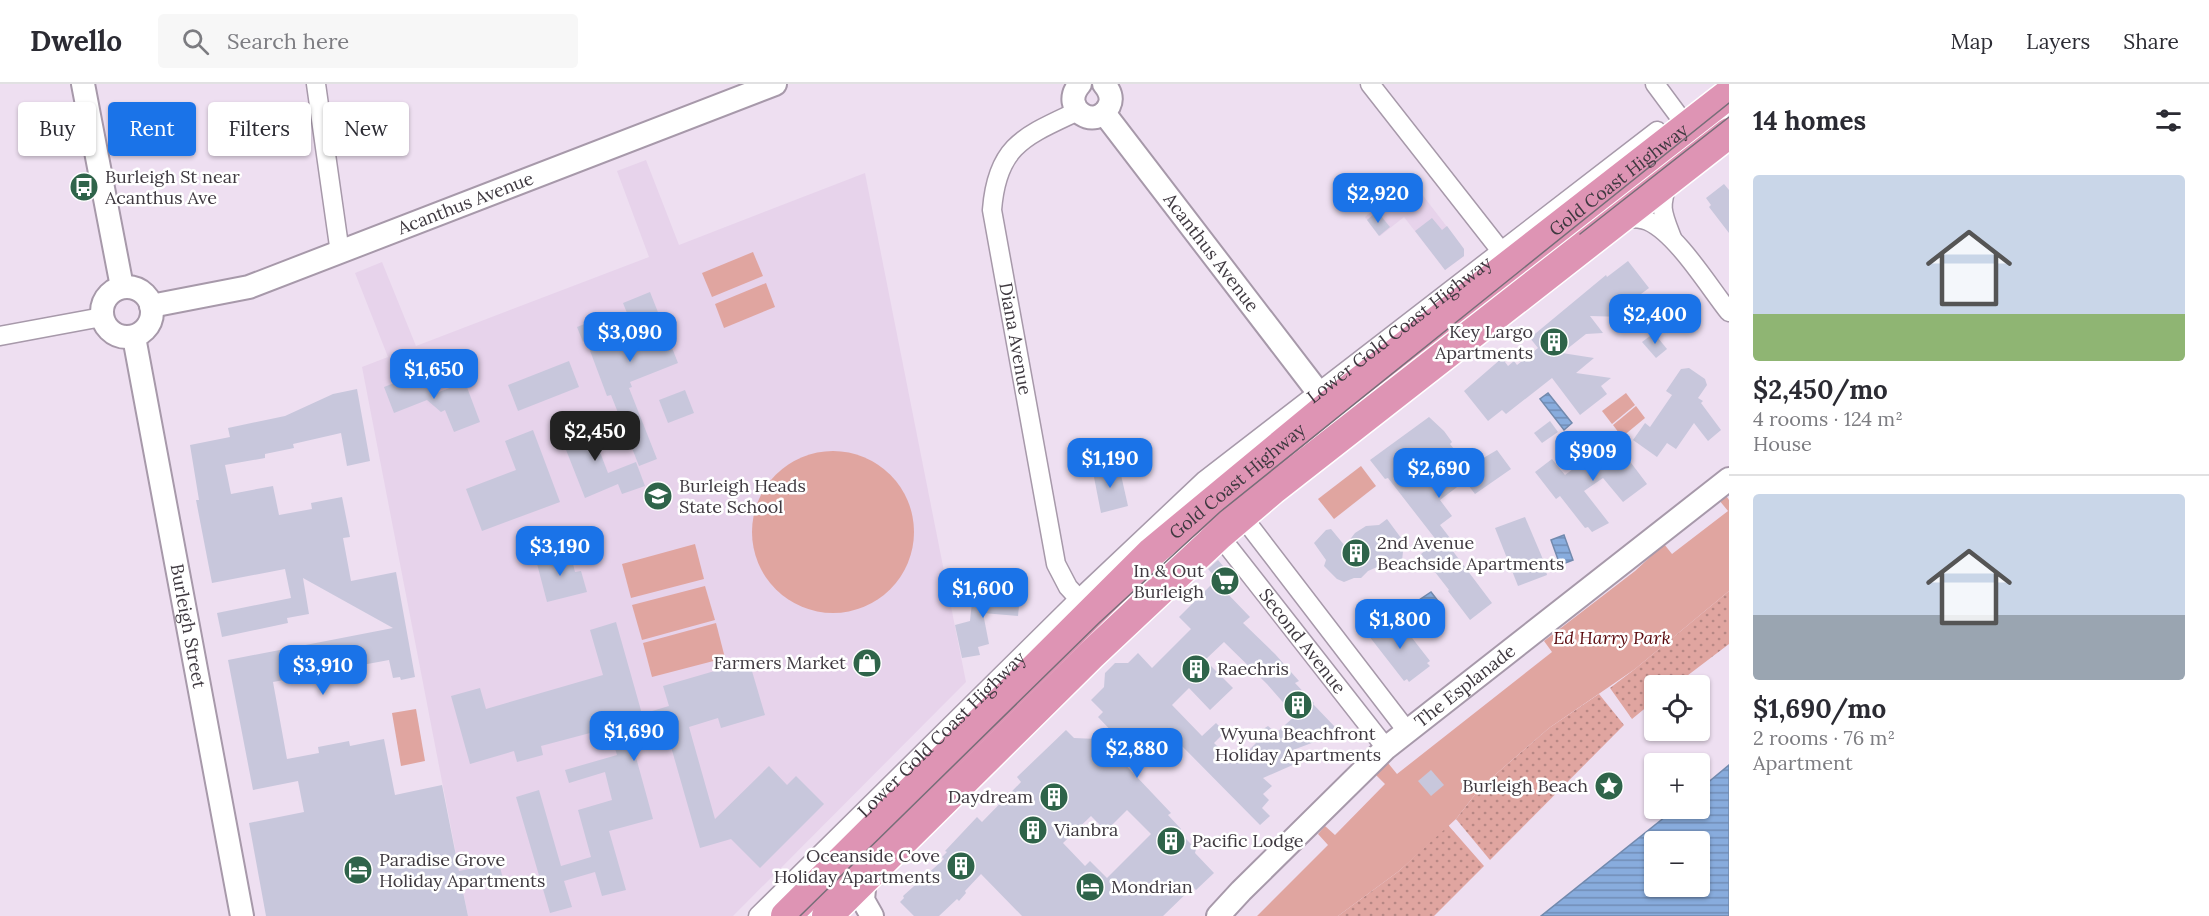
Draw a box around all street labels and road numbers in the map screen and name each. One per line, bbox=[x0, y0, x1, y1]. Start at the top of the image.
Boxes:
street label: Gold Coast Highway bbox=[1544, 118, 1693, 241]
street label: Acanthus Avenue bbox=[393, 166, 537, 240]
street label: Acanthus Avenue bbox=[1158, 188, 1264, 317]
street label: Lower Gold Coast Highway bbox=[1302, 251, 1496, 408]
street label: Diana Avenue bbox=[994, 281, 1037, 397]
street label: Gold Coast Highway bbox=[1164, 418, 1310, 544]
street label: Burleigh Street bbox=[166, 562, 211, 690]
street label: Second Avenue bbox=[1254, 584, 1351, 698]
street label: The Esplanade bbox=[1410, 639, 1520, 732]
street label: Lower Gold Coast Highway bbox=[852, 646, 1031, 822]

